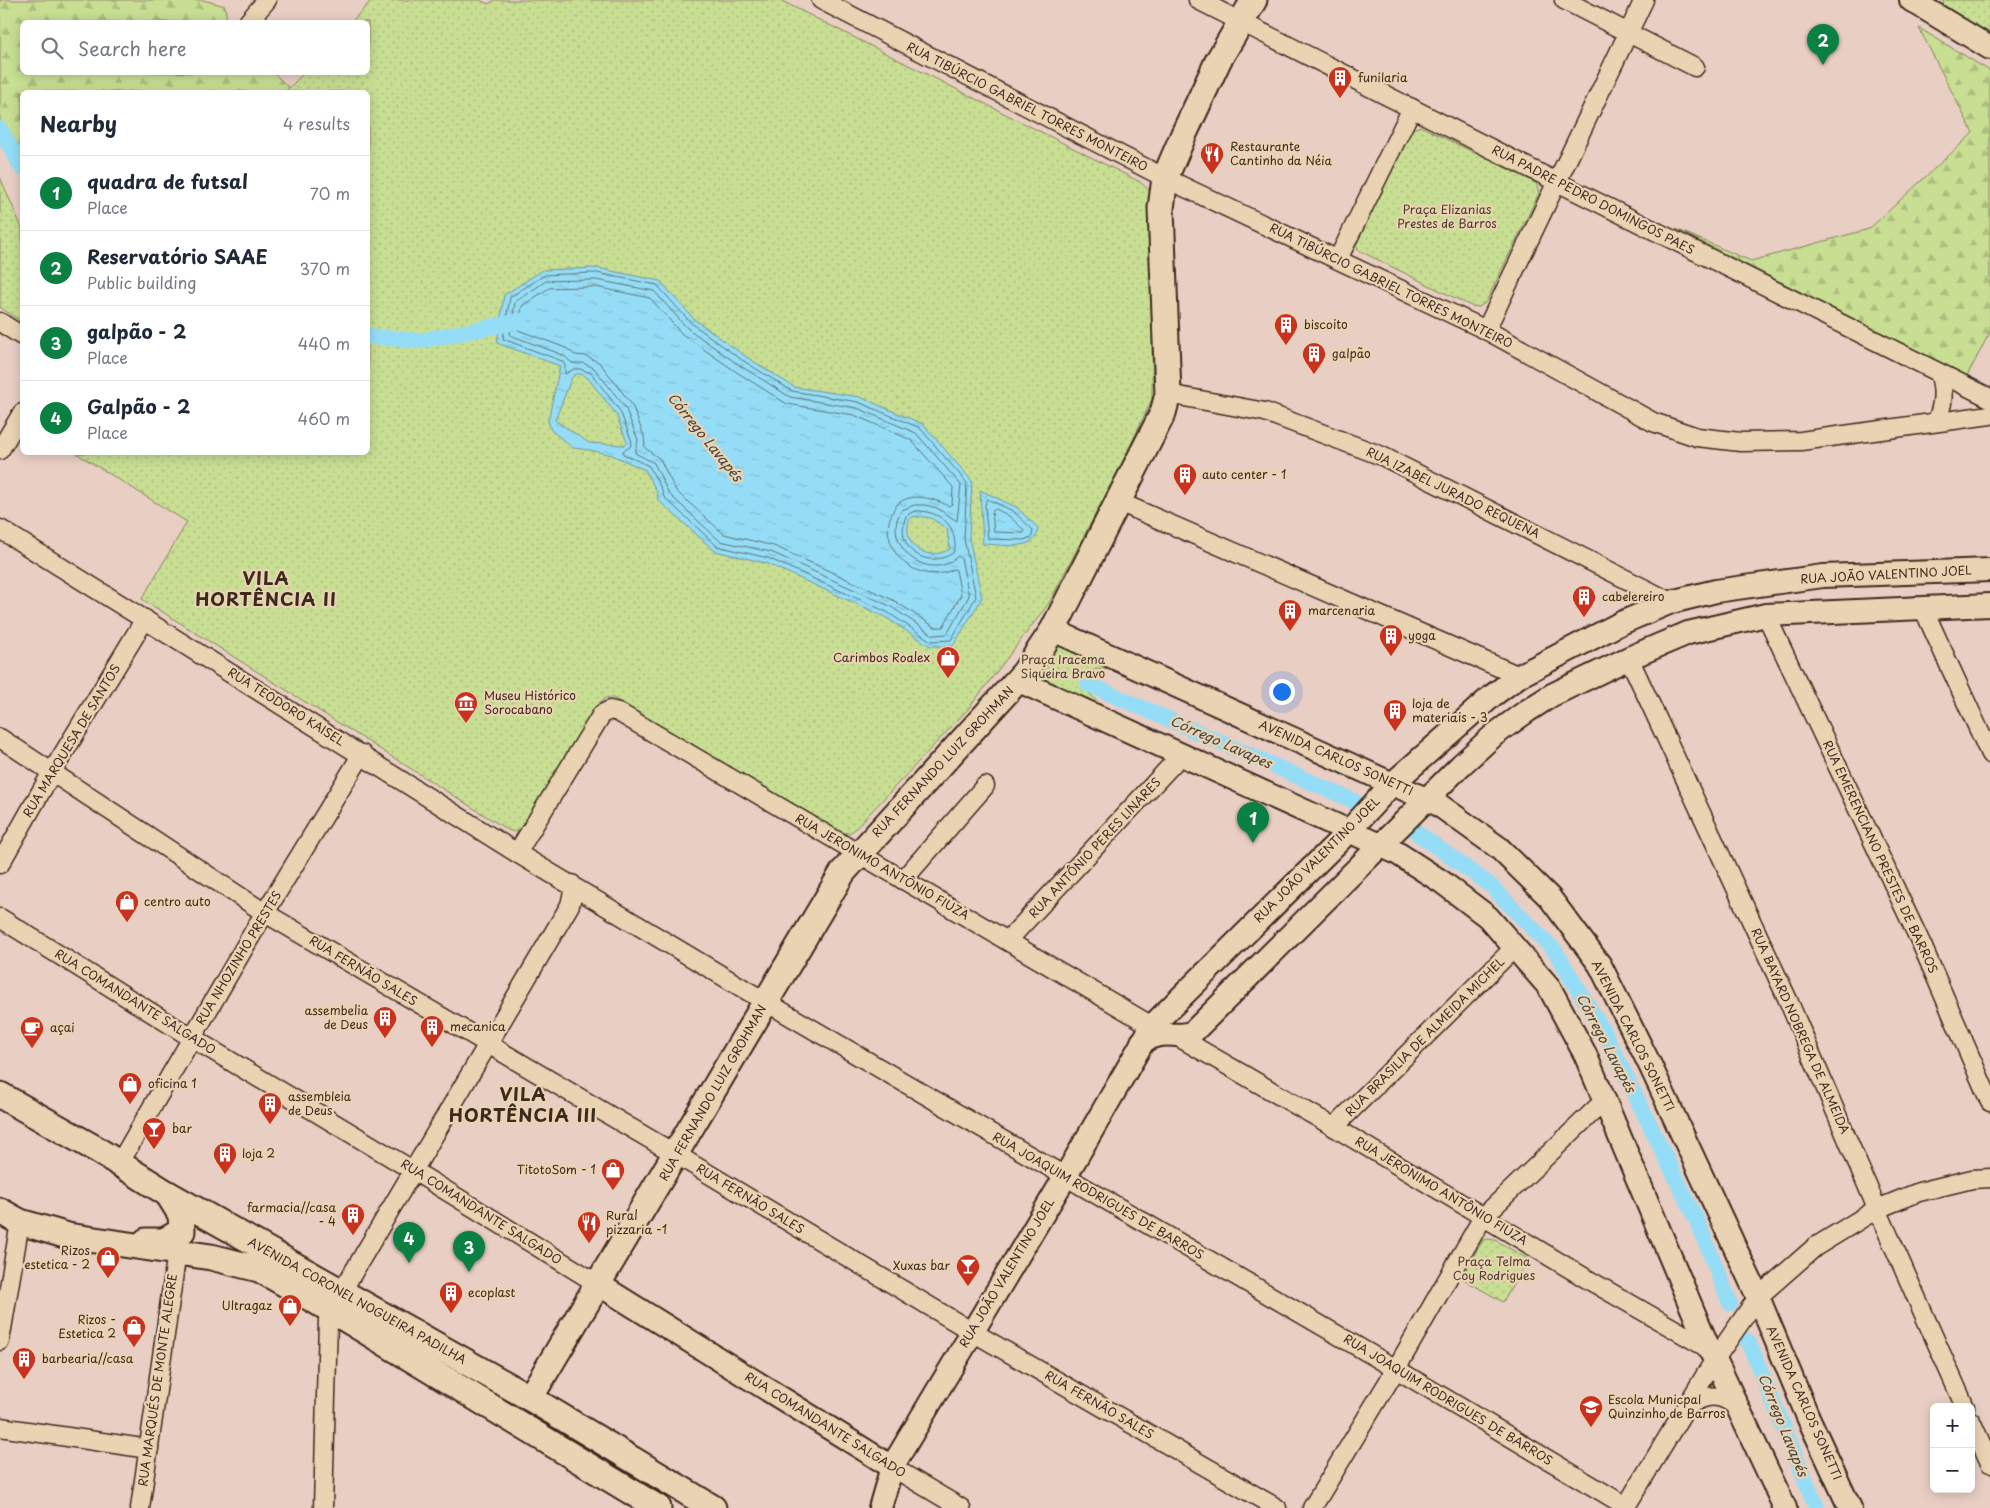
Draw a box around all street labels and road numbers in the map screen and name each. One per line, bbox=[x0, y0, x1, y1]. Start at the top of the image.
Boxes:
street label: RUA TIBÚRCIO GABRIEL TORRES MONTEIRO bbox=[904, 37, 1151, 175]
street label: RUA PADRE PEDRO DOMINGOS PAES bbox=[1489, 140, 1698, 258]
street label: RUA TIBÚRCIO GABRIEL TORRES MONTEIRO bbox=[1267, 218, 1516, 352]
street label: RUA IZABEL JURADO REQUENA bbox=[1364, 442, 1543, 542]
street label: RUA JOÃO VALENTINO JOEL bbox=[1800, 561, 1973, 587]
street label: RUA MARQUESA DE SANTOS bbox=[18, 660, 124, 821]
street label: RUA TEODORO KAISEL bbox=[225, 663, 349, 750]
street label: RUA FERNANDO LUIZ GROHMAN bbox=[867, 682, 1017, 841]
street label: AVENIDA CARLOS SONETTI bbox=[1256, 715, 1416, 799]
street label: RUA EMERENCIANO PRESTES DE BARROS bbox=[1819, 737, 1943, 976]
street label: RUA ANTÔNIO PERES LINARES bbox=[1024, 773, 1164, 922]
street label: RUA JOÃO VALENTINO JOEL bbox=[1249, 792, 1384, 926]
street label: RUA JERONIMO ANTÔNIO FIUZA bbox=[792, 809, 973, 924]
street label: RUA NHOZINHO PRESTES bbox=[191, 887, 285, 1028]
street label: RUA BAYARD NOBREGA DE ALMEIDA bbox=[1747, 925, 1855, 1137]
street label: RUA FERNÃO SALES bbox=[306, 931, 421, 1010]
street label: RUA COMANDANTE SALGADO bbox=[52, 944, 220, 1058]
street label: RUA BRASILIA DE ALMEIDA MICHEL bbox=[1341, 952, 1508, 1120]
street label: AVENIDA CARLOS SONETTI bbox=[1588, 957, 1680, 1114]
street label: RUA FERNANDO LUIZ GROHMAN bbox=[654, 1001, 770, 1184]
street label: RUA JOAQUIM RODRIGUES DE BARROS bbox=[990, 1127, 1207, 1263]
street label: RUA JERONIMO ANTÔNIO FIUZA bbox=[1352, 1131, 1531, 1249]
street label: RUA COMANDANTE SALGADO bbox=[398, 1154, 566, 1268]
street label: RUA FERNÃO SALES bbox=[693, 1159, 808, 1238]
street label: RUA JOÃO VALENTINO JOEL bbox=[954, 1194, 1058, 1351]
street label: AVENIDA CORONEL NOGUEIRA PADILHA bbox=[245, 1232, 470, 1368]
street label: RUA MARQUÉS DE MONTE ALEGRE bbox=[133, 1272, 181, 1487]
street label: AVENIDA CARLOS SONETTI bbox=[1763, 1323, 1847, 1483]
street label: RUA JOAQUIM RODRIGUES DE BARROS bbox=[1341, 1329, 1556, 1469]
street label: RUA FERNÃO SALES bbox=[1042, 1366, 1157, 1443]
street label: RUA COMANDANTE SALGADO bbox=[742, 1367, 910, 1481]

